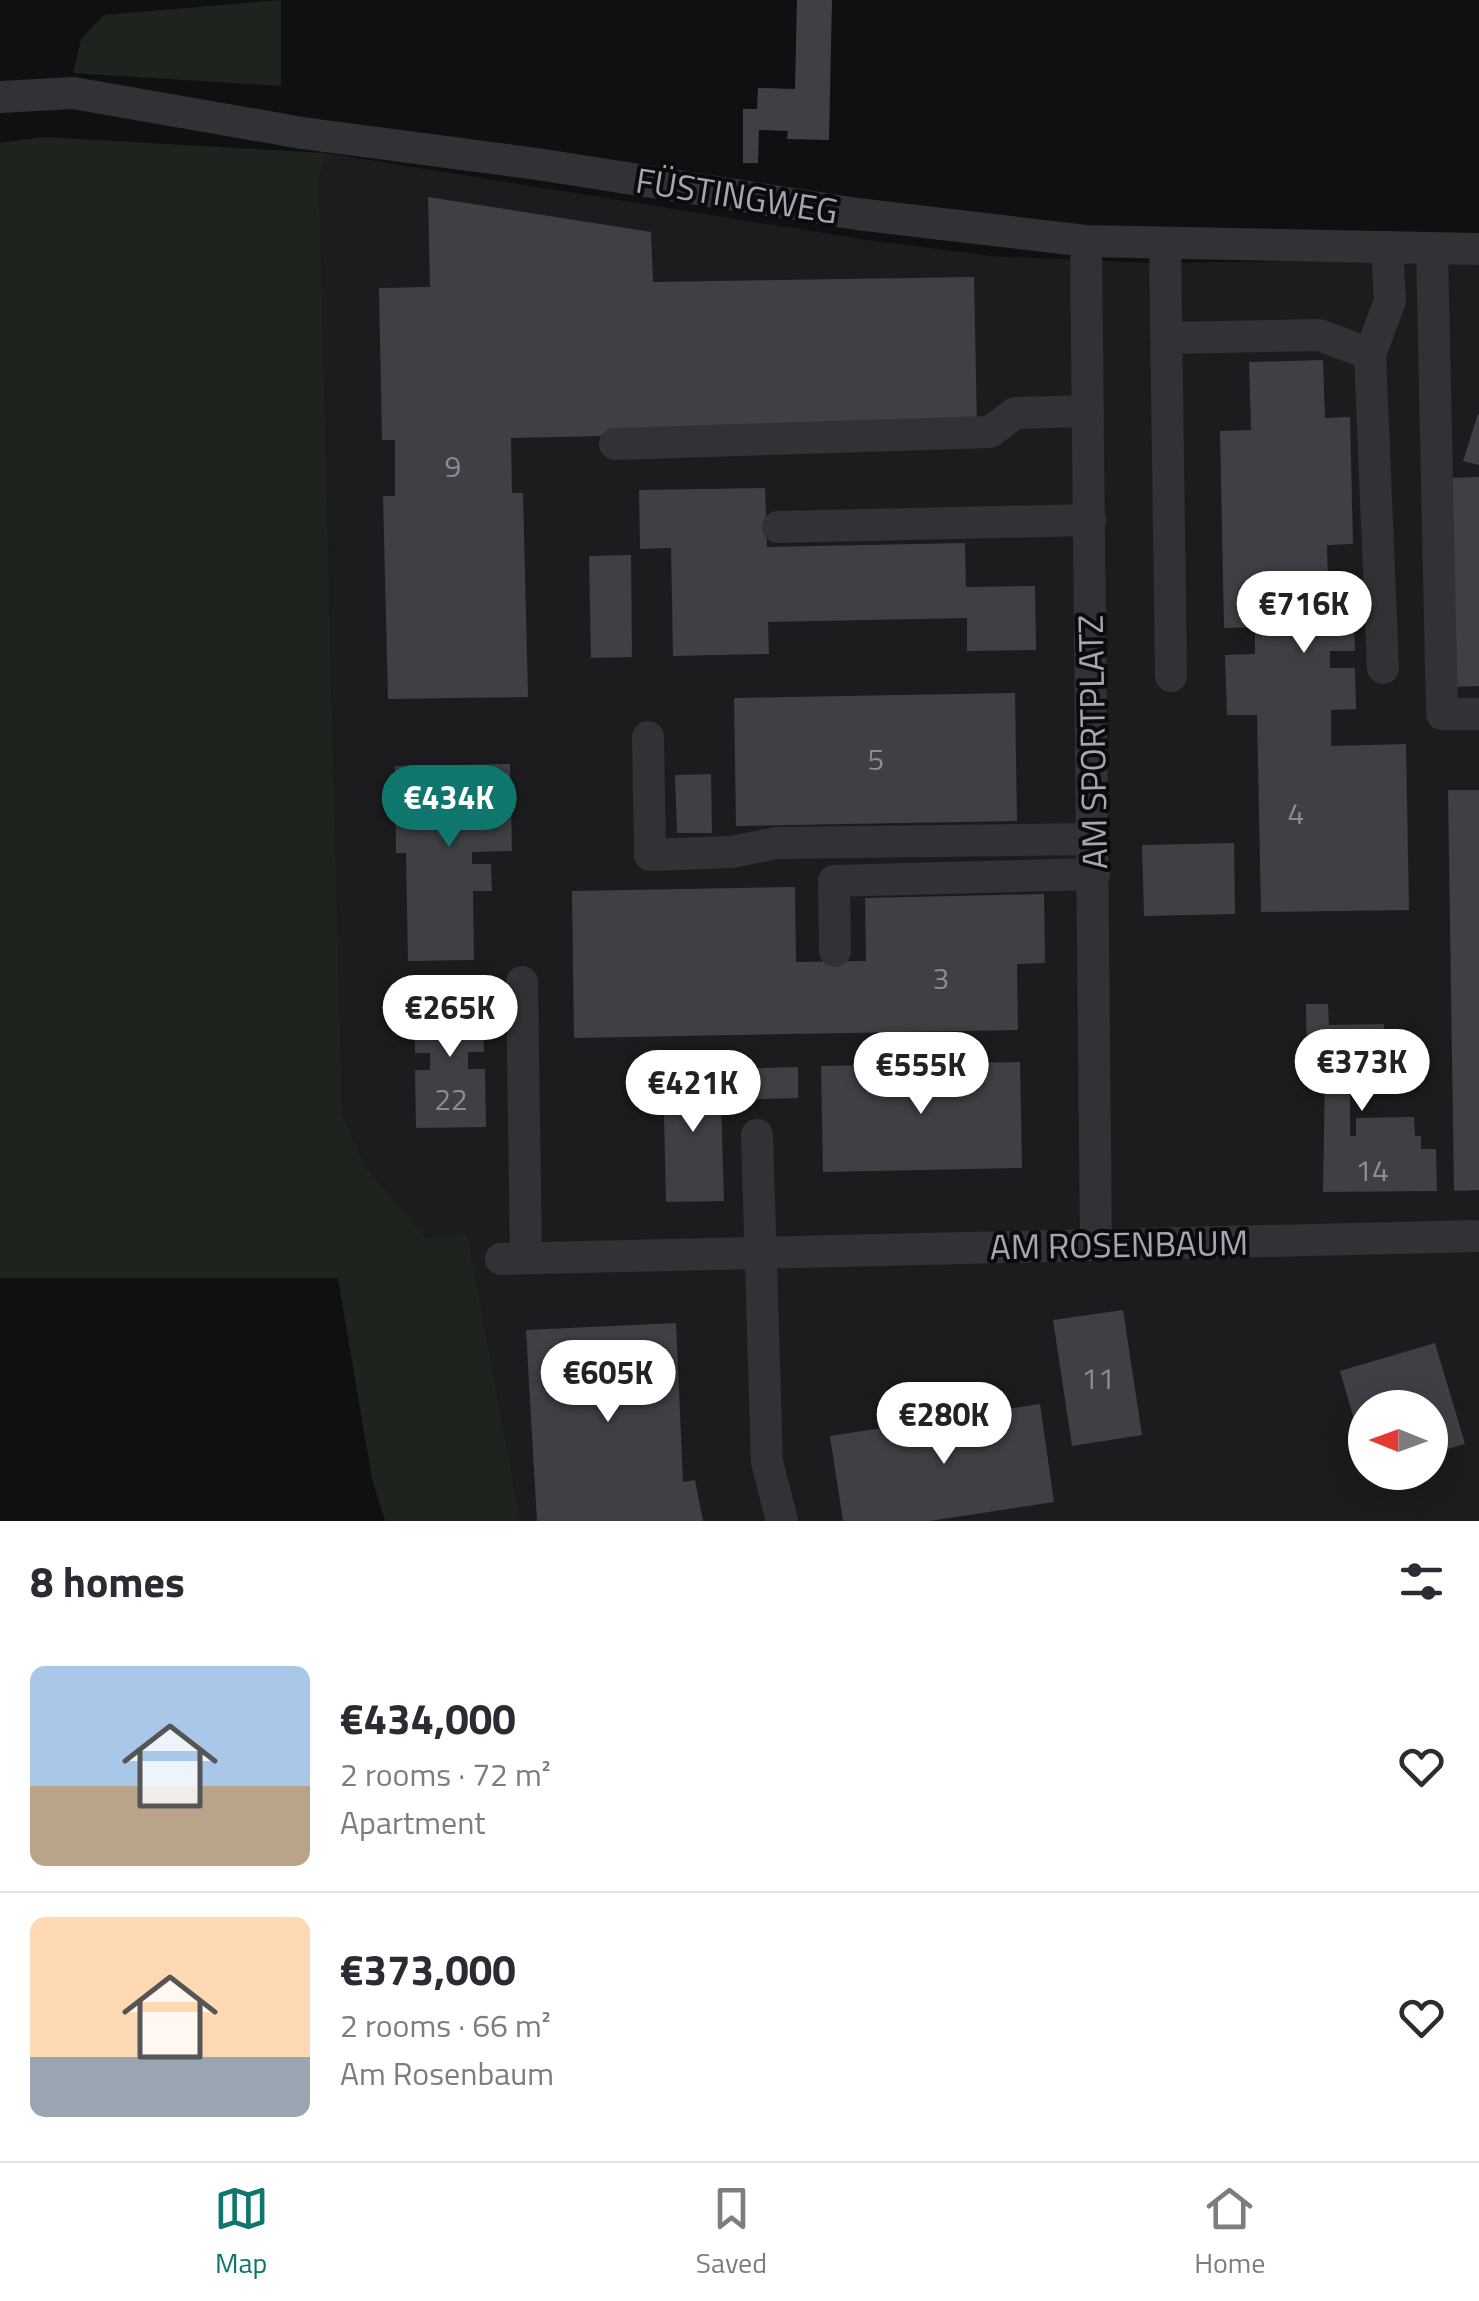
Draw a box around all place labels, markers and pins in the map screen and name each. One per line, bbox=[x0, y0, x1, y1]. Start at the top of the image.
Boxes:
pin: €716K bbox=[1234, 571, 1374, 656]
pin: €434K bbox=[379, 765, 519, 850]
pin: €265K bbox=[380, 975, 520, 1060]
pin: €373K bbox=[1292, 1029, 1432, 1114]
pin: €555K bbox=[851, 1032, 991, 1117]
pin: €421K bbox=[623, 1050, 763, 1135]
pin: €605K bbox=[538, 1340, 678, 1425]
pin: €280K bbox=[874, 1382, 1014, 1467]

